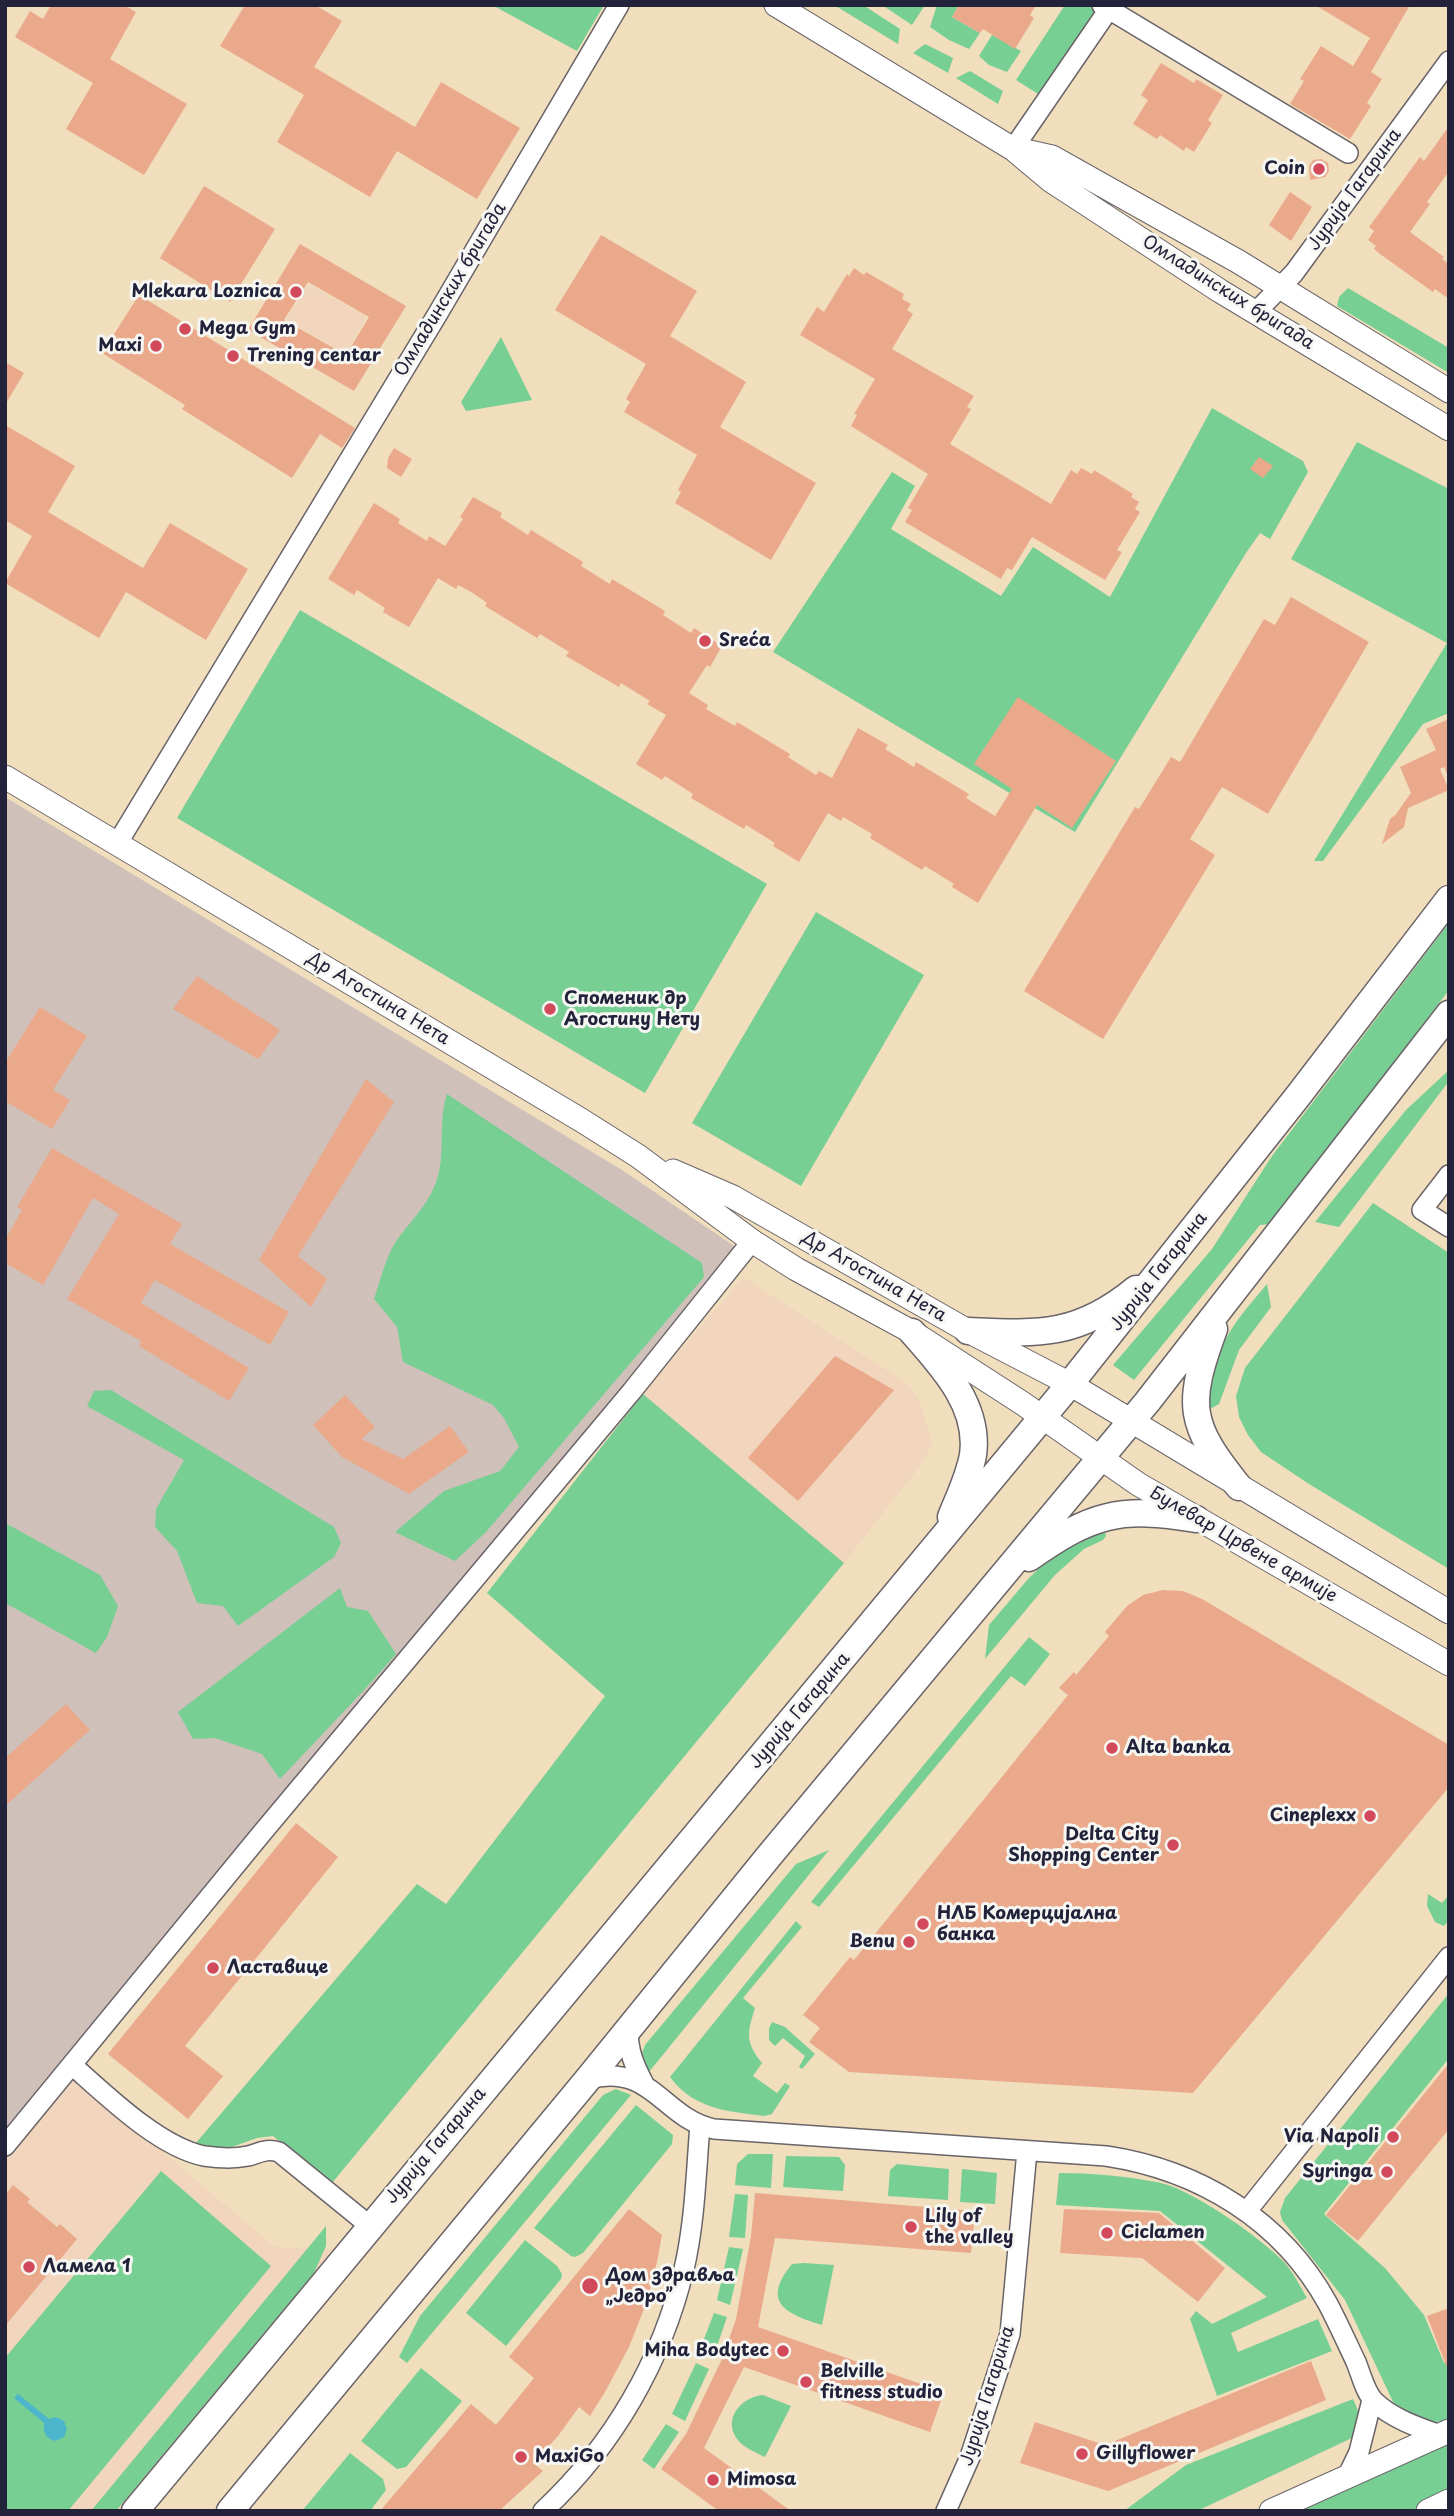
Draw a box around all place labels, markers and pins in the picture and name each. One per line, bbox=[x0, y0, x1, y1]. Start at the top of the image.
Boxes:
place label: Coin bbox=[1264, 158, 1305, 180]
marker: Coin bbox=[1311, 161, 1327, 177]
place label: Mlekara Loznica bbox=[131, 281, 282, 303]
marker: Mlekara Loznica bbox=[288, 284, 304, 300]
place label: Mega Gym bbox=[199, 318, 296, 340]
marker: Mega Gym bbox=[177, 321, 193, 337]
place label: Maxi bbox=[98, 335, 142, 357]
marker: Maxi bbox=[148, 338, 164, 354]
place label: Trening centar bbox=[247, 345, 381, 367]
marker: Trening centar bbox=[225, 348, 241, 364]
place label: Sreća bbox=[719, 630, 771, 652]
marker: Sreća bbox=[697, 633, 713, 649]
place label: Споменик др Агостину Нету bbox=[564, 988, 700, 1030]
marker: Споменик др Агостину Нету bbox=[542, 1001, 558, 1017]
place label: Alta banka bbox=[1126, 1737, 1231, 1759]
marker: Alta banka bbox=[1104, 1740, 1120, 1756]
place label: Cineplexx bbox=[1270, 1805, 1356, 1827]
marker: Cineplexx bbox=[1362, 1808, 1378, 1824]
place label: Delta City Shopping Center bbox=[1008, 1824, 1159, 1867]
marker: Delta City Shopping Center bbox=[1165, 1837, 1181, 1853]
place label: НЛБ Комерцијална банка bbox=[937, 1903, 1117, 1946]
marker: НЛБ Комерцијална банка bbox=[915, 1916, 931, 1932]
place label: Benu bbox=[849, 1931, 895, 1953]
marker: Benu bbox=[901, 1934, 917, 1950]
place label: Ластавице bbox=[227, 1957, 328, 1979]
marker: Ластавице bbox=[205, 1960, 221, 1976]
place label: Via Napoli bbox=[1284, 2126, 1379, 2148]
marker: Via Napoli bbox=[1385, 2129, 1401, 2145]
place label: Syringa bbox=[1302, 2161, 1373, 2183]
marker: Syringa bbox=[1379, 2164, 1395, 2180]
place label: Lily of the valley bbox=[925, 2206, 1014, 2248]
marker: Lily of the valley bbox=[903, 2219, 919, 2235]
place label: Ciclamen bbox=[1121, 2222, 1205, 2244]
marker: Ciclamen bbox=[1099, 2225, 1115, 2241]
place label: Ламела 1 bbox=[43, 2256, 131, 2278]
marker: Ламела 1 bbox=[21, 2259, 37, 2275]
place label: Дом здравља „Једро” bbox=[606, 2265, 735, 2308]
marker: Дом здравља „Једро” bbox=[580, 2276, 600, 2296]
place label: Miha Bodytec bbox=[645, 2340, 769, 2362]
marker: Miha Bodytec bbox=[775, 2343, 791, 2359]
place label: Belville fitness studio bbox=[820, 2361, 943, 2404]
marker: Belville fitness studio bbox=[798, 2374, 814, 2390]
place label: Gillyflower bbox=[1096, 2443, 1195, 2465]
place label: MaxiGo bbox=[535, 2446, 604, 2468]
marker: Gillyflower bbox=[1074, 2446, 1090, 2462]
marker: MaxiGo bbox=[513, 2449, 529, 2465]
place label: Mimosa bbox=[727, 2469, 796, 2491]
marker: Mimosa bbox=[705, 2472, 721, 2488]

